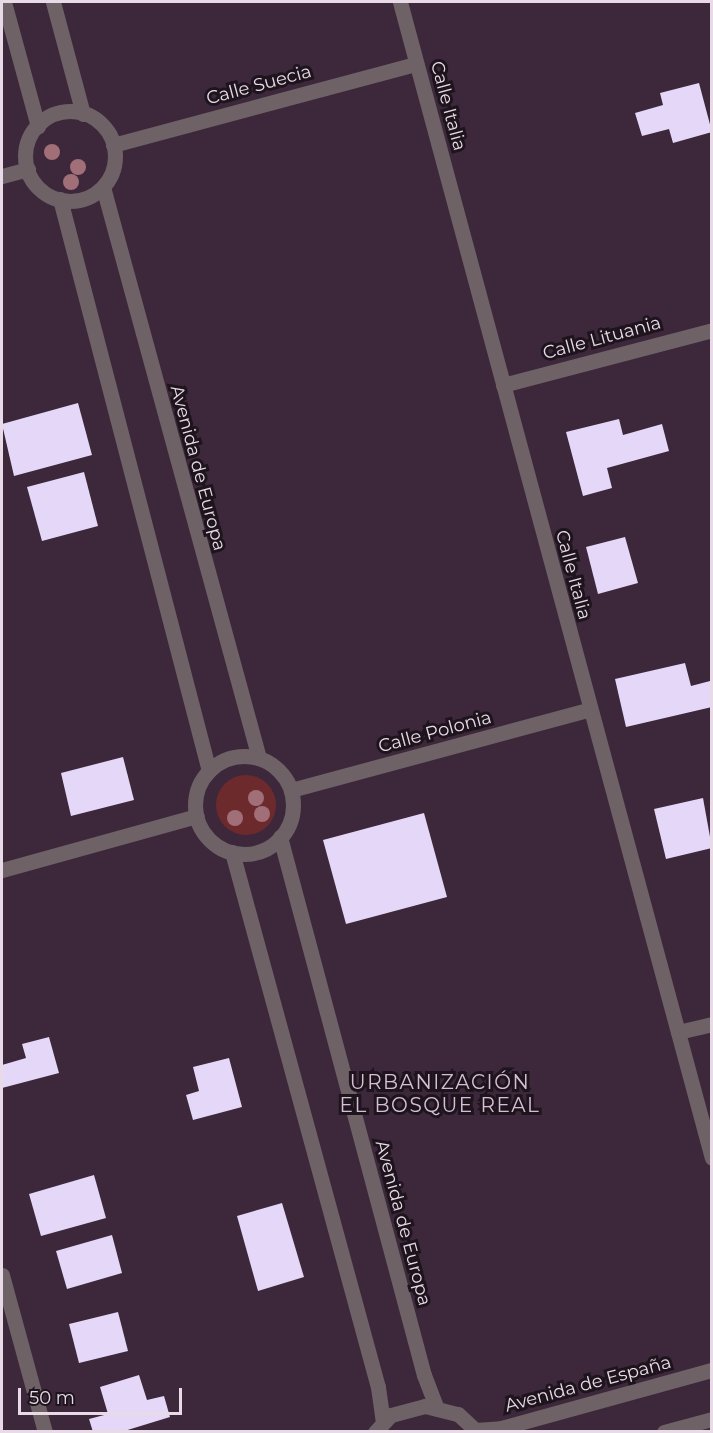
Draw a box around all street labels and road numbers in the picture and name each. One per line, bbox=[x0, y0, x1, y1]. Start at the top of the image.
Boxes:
street label: Calle Italia bbox=[426, 59, 470, 153]
street label: Calle Suecia bbox=[204, 61, 314, 109]
street label: Calle Lituania bbox=[541, 312, 663, 364]
street label: Avenida de Europa bbox=[166, 383, 230, 553]
street label: Calle Italia bbox=[551, 528, 595, 622]
street label: Calle Polonia bbox=[376, 707, 494, 757]
street label: Avenida de Europa bbox=[371, 1138, 435, 1308]
street label: Avenida de España bbox=[502, 1351, 674, 1417]

